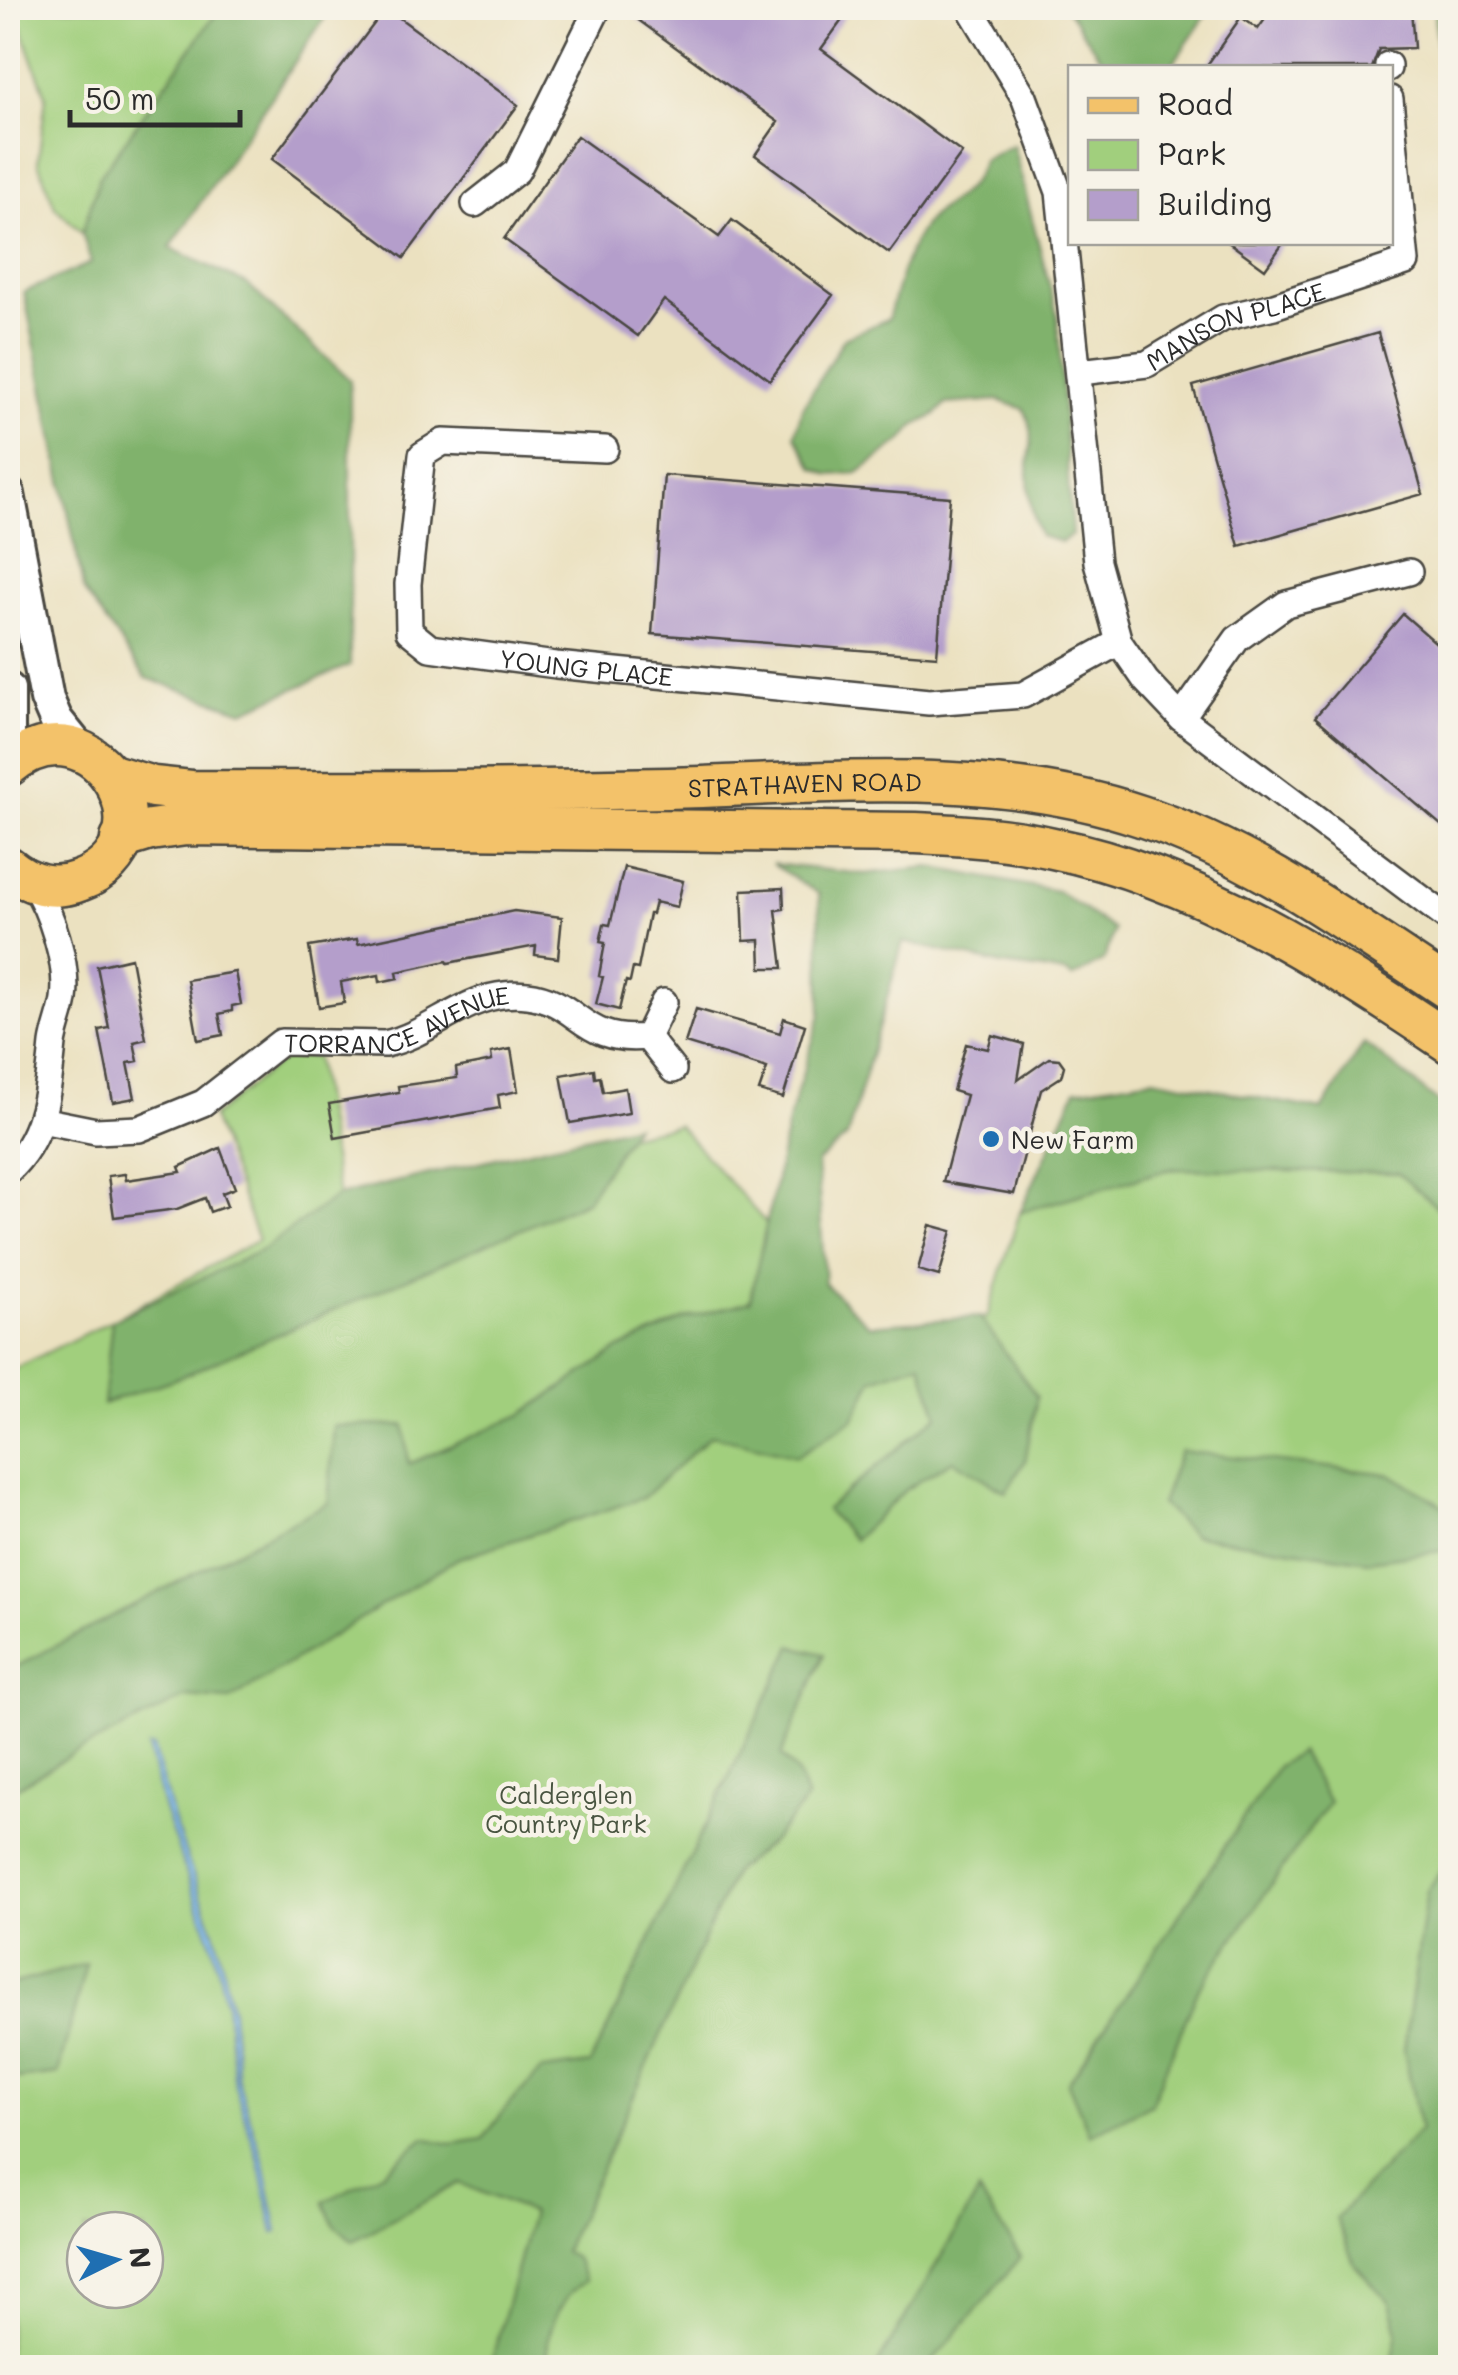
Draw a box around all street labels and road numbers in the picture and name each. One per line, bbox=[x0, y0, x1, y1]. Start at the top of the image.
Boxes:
street label: MANSON PLACE bbox=[1140, 274, 1329, 377]
street label: YOUNG PLACE bbox=[497, 642, 674, 693]
street label: STRATHAVEN ROAD bbox=[687, 765, 922, 803]
street label: TORRANCE AVENUE bbox=[284, 978, 511, 1060]

